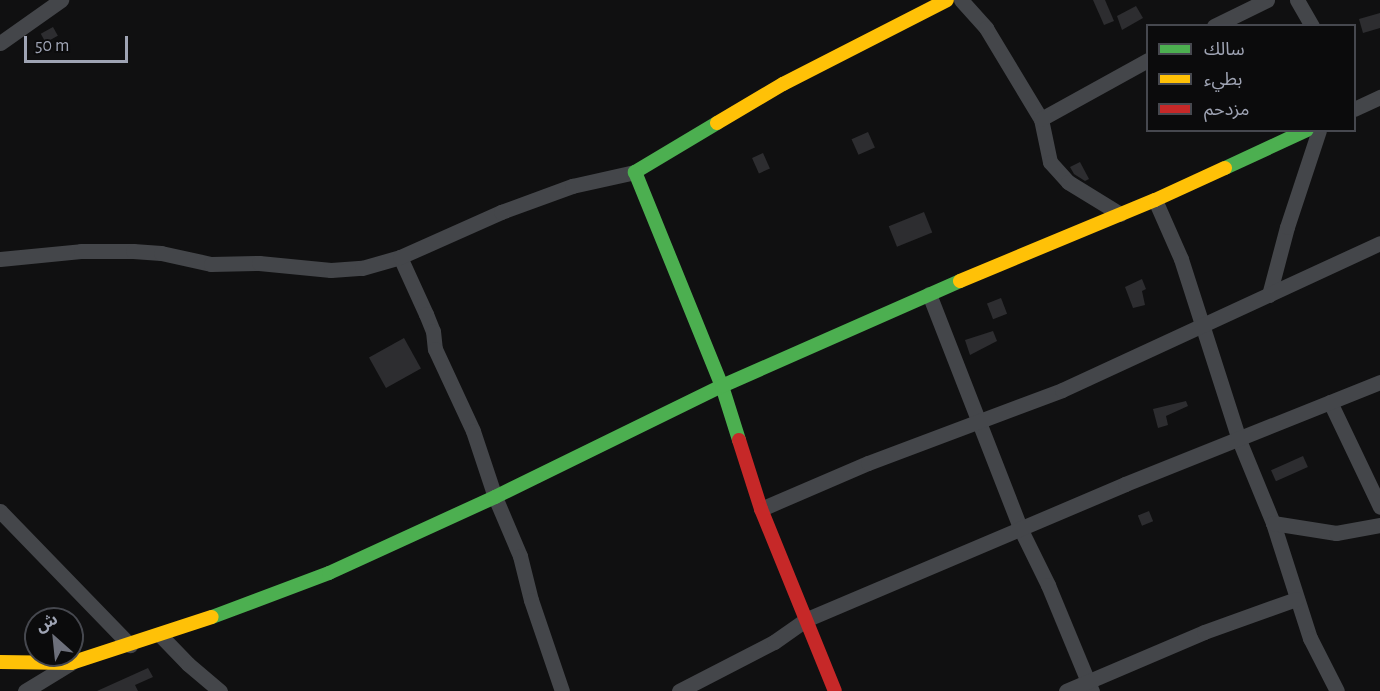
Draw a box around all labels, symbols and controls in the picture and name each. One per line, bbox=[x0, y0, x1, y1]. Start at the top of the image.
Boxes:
scale bar bbox=[27, 24, 130, 62]
legend bbox=[1146, 24, 1356, 132]
text: 50 m bbox=[35, 37, 69, 55]
text: سالك bbox=[1204, 41, 1245, 59]
text: بطيء bbox=[1204, 71, 1242, 89]
text: مزدحم bbox=[1204, 101, 1249, 119]
north arrow bbox=[24, 607, 84, 667]
text: ش bbox=[33, 611, 60, 635]

